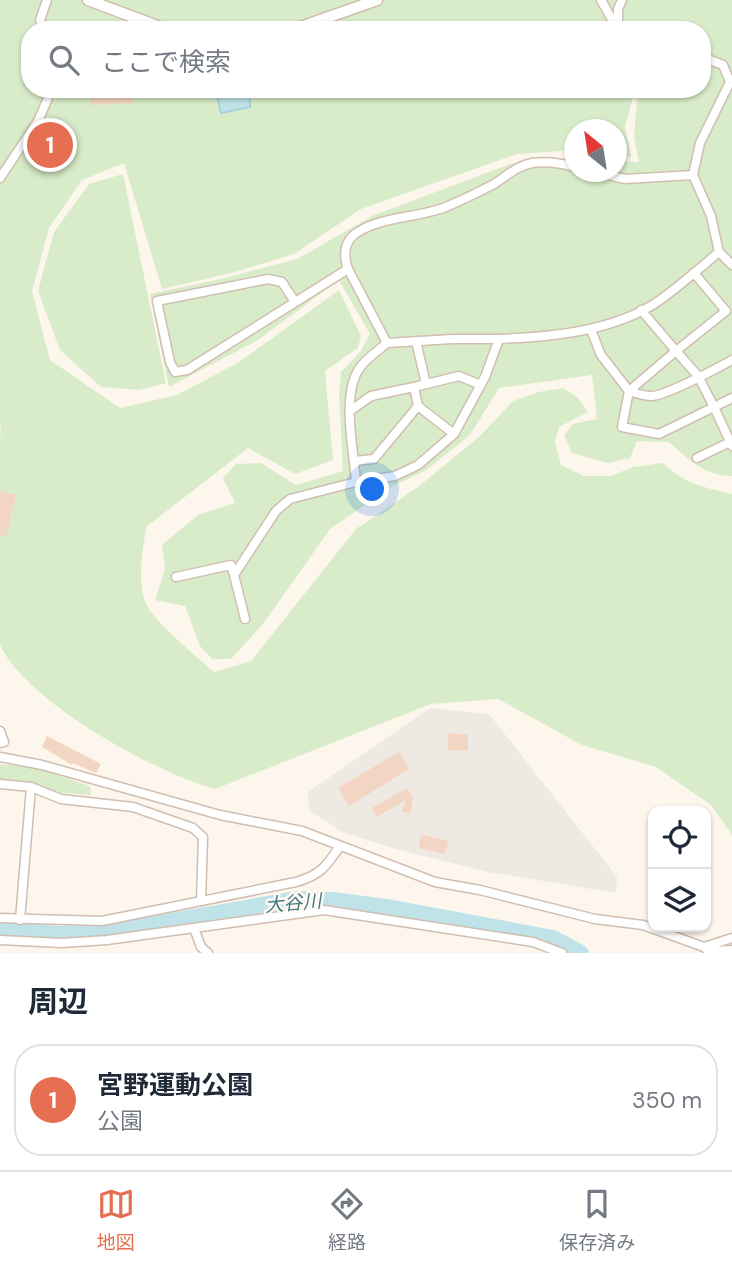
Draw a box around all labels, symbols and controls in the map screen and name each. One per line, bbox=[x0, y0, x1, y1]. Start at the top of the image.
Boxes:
search box bbox=[21, 21, 711, 98]
icon: search bbox=[45, 41, 83, 79]
text: ここで検索 bbox=[101, 45, 231, 79]
pin: 1 bbox=[27, 119, 73, 171]
north arrow bbox=[564, 119, 627, 182]
your location bbox=[355, 472, 389, 506]
map controls bbox=[648, 806, 711, 932]
button: locate bbox=[648, 806, 711, 869]
button: layers bbox=[648, 869, 711, 932]
water label: 大谷川 bbox=[264, 888, 324, 918]
text: 周辺 bbox=[28, 982, 88, 1021]
text: 宮野運動公園 bbox=[97, 1068, 253, 1102]
text: 1 bbox=[49, 1085, 57, 1115]
text: 350 m bbox=[632, 1085, 702, 1115]
text: 公園 bbox=[97, 1106, 143, 1136]
tab: 地図 bbox=[97, 1185, 135, 1255]
tab: 経路 bbox=[328, 1185, 366, 1255]
tab: 保存済み bbox=[559, 1185, 635, 1255]

